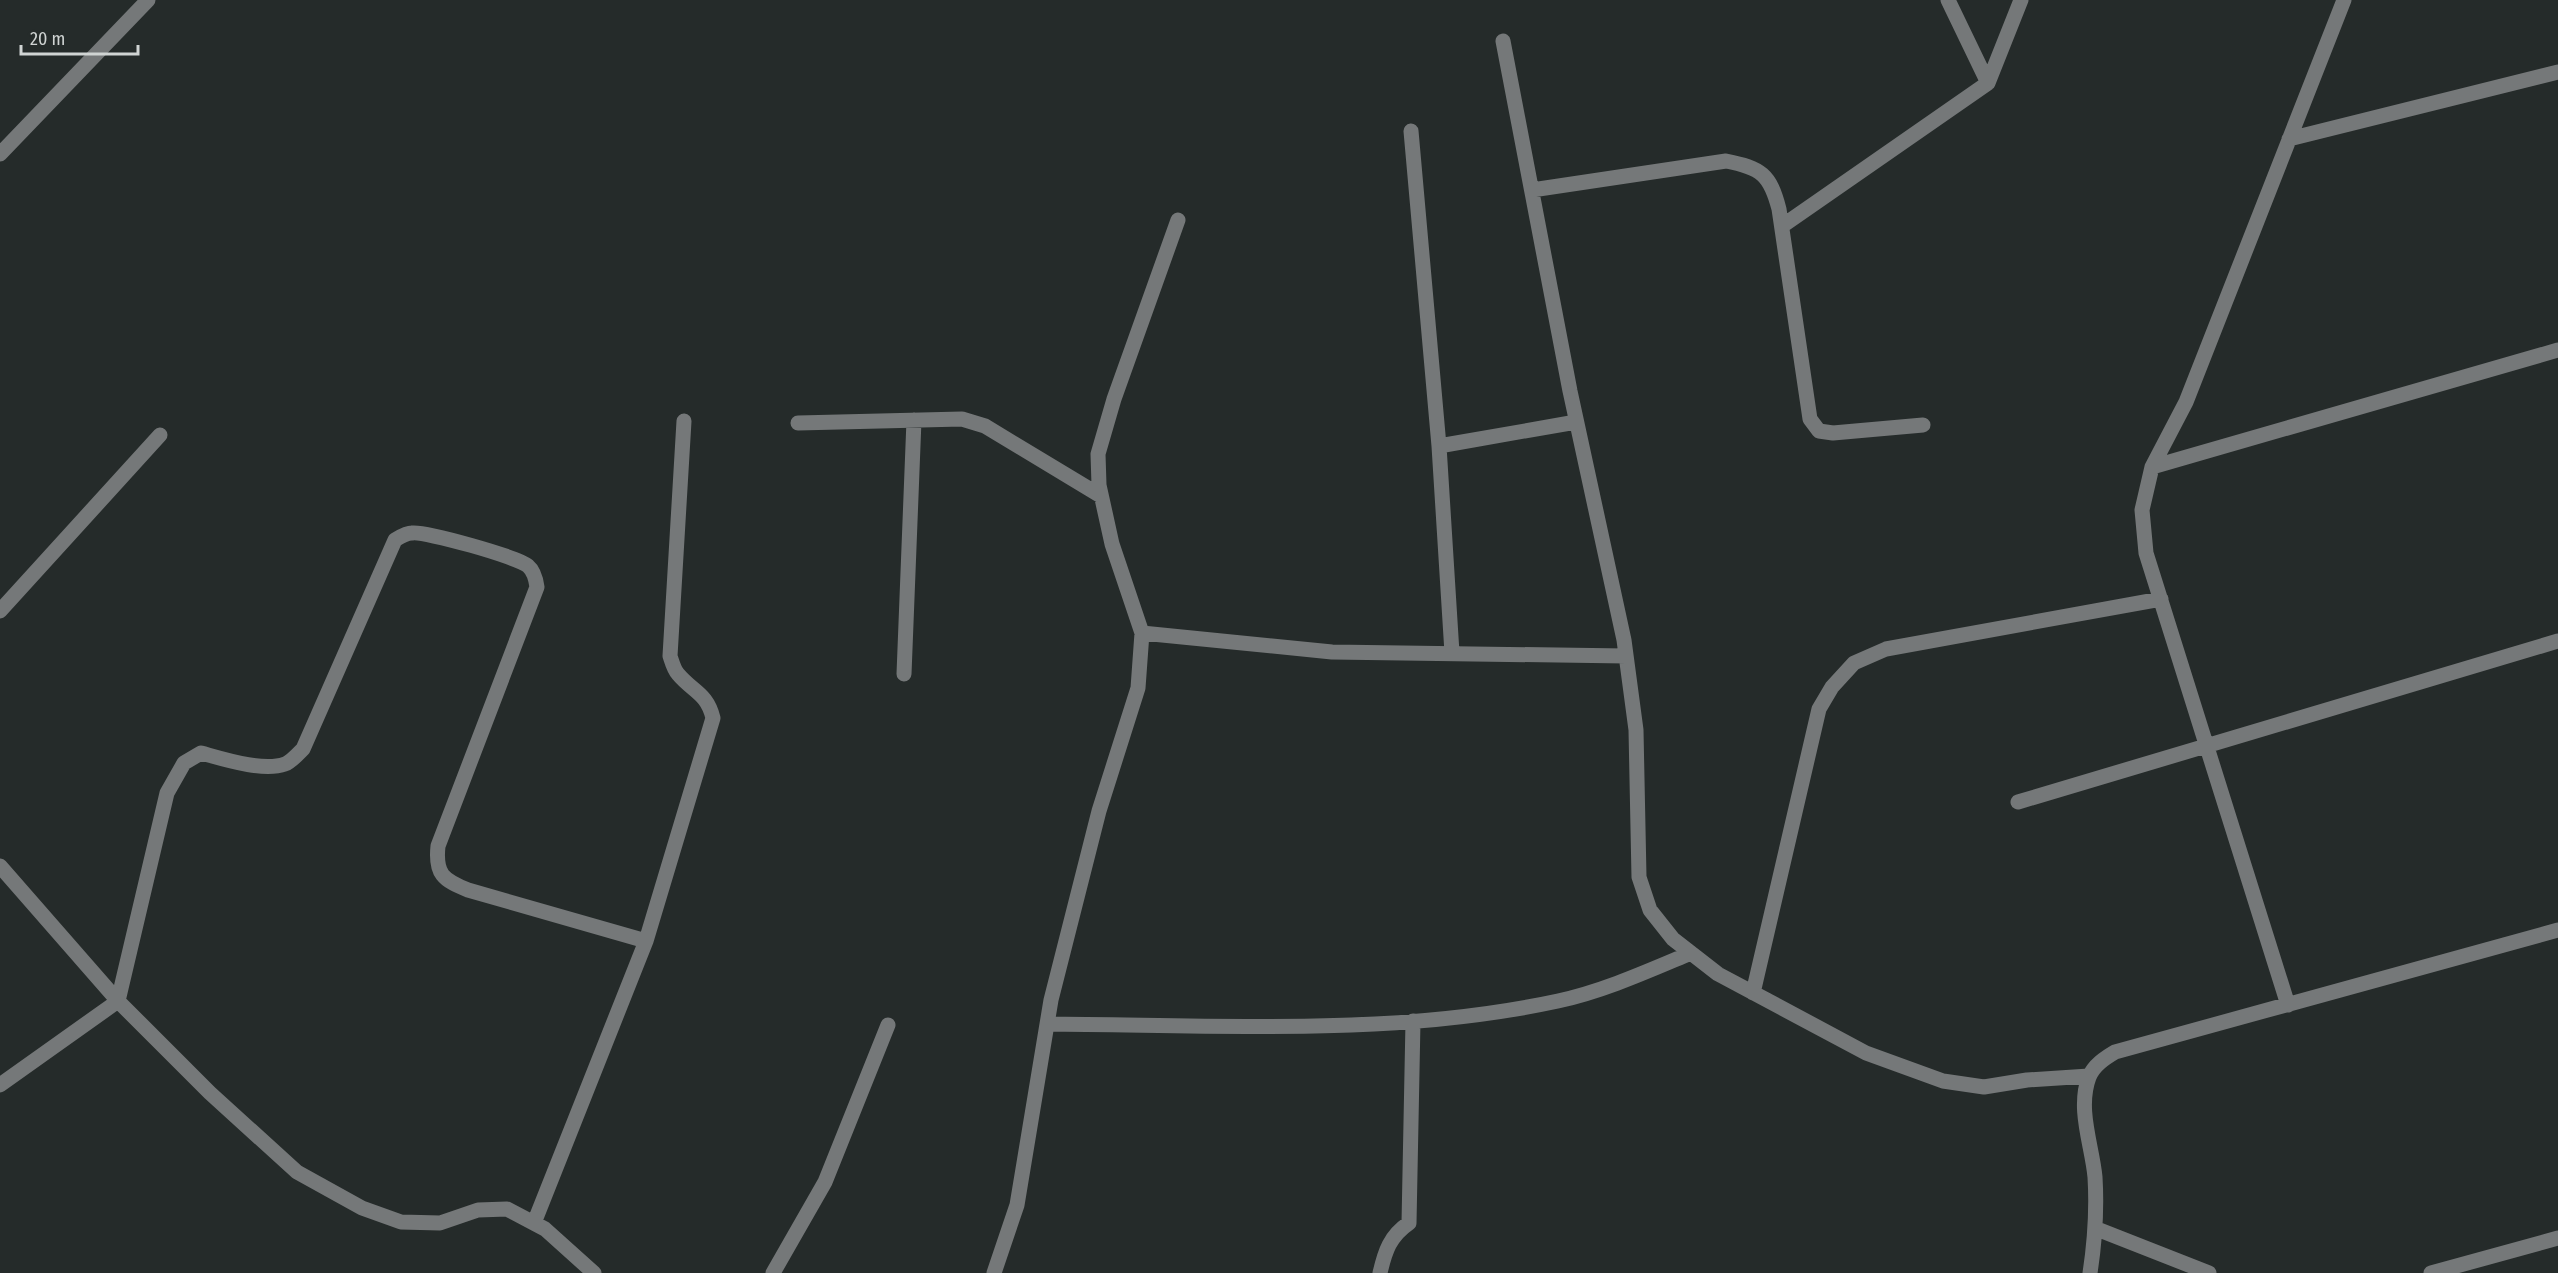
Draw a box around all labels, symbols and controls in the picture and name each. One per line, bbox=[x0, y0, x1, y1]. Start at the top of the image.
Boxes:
scale bar bbox=[21, 18, 138, 56]
text: 20 m bbox=[30, 28, 65, 50]

